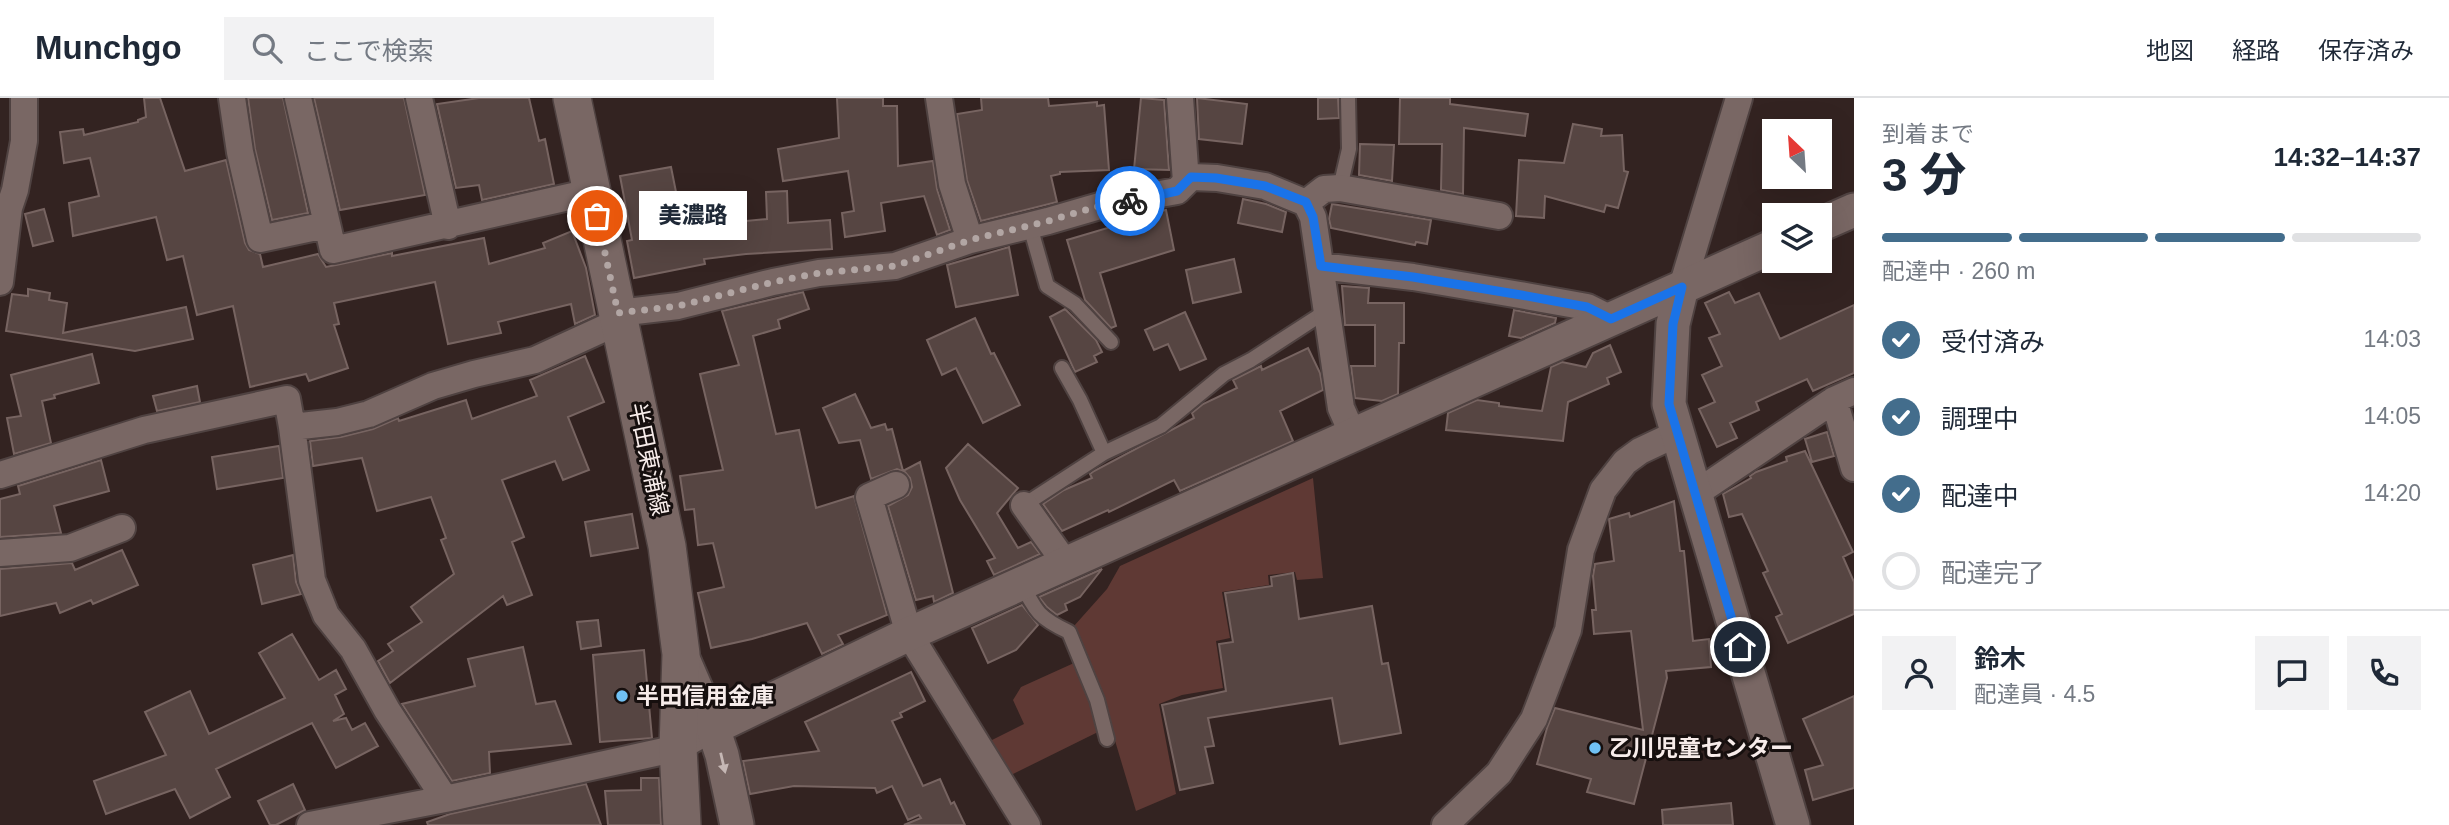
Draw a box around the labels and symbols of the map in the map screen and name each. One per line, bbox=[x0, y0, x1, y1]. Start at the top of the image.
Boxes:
north arrow bbox=[1762, 119, 1832, 189]
courier bbox=[1095, 166, 1165, 236]
pin bbox=[567, 186, 627, 246]
callout: 美濃路 bbox=[639, 192, 748, 240]
street label: 半田東浦線 bbox=[624, 400, 674, 518]
pin bbox=[1710, 617, 1770, 677]
place label: 半田信用金庫 bbox=[636, 683, 774, 709]
marker: 半田信用金庫 bbox=[614, 688, 630, 704]
place label: 乙川児童センター bbox=[1609, 735, 1793, 761]
marker: 乙川児童センター bbox=[1587, 740, 1603, 756]
one-way arrow bbox=[718, 752, 729, 774]

